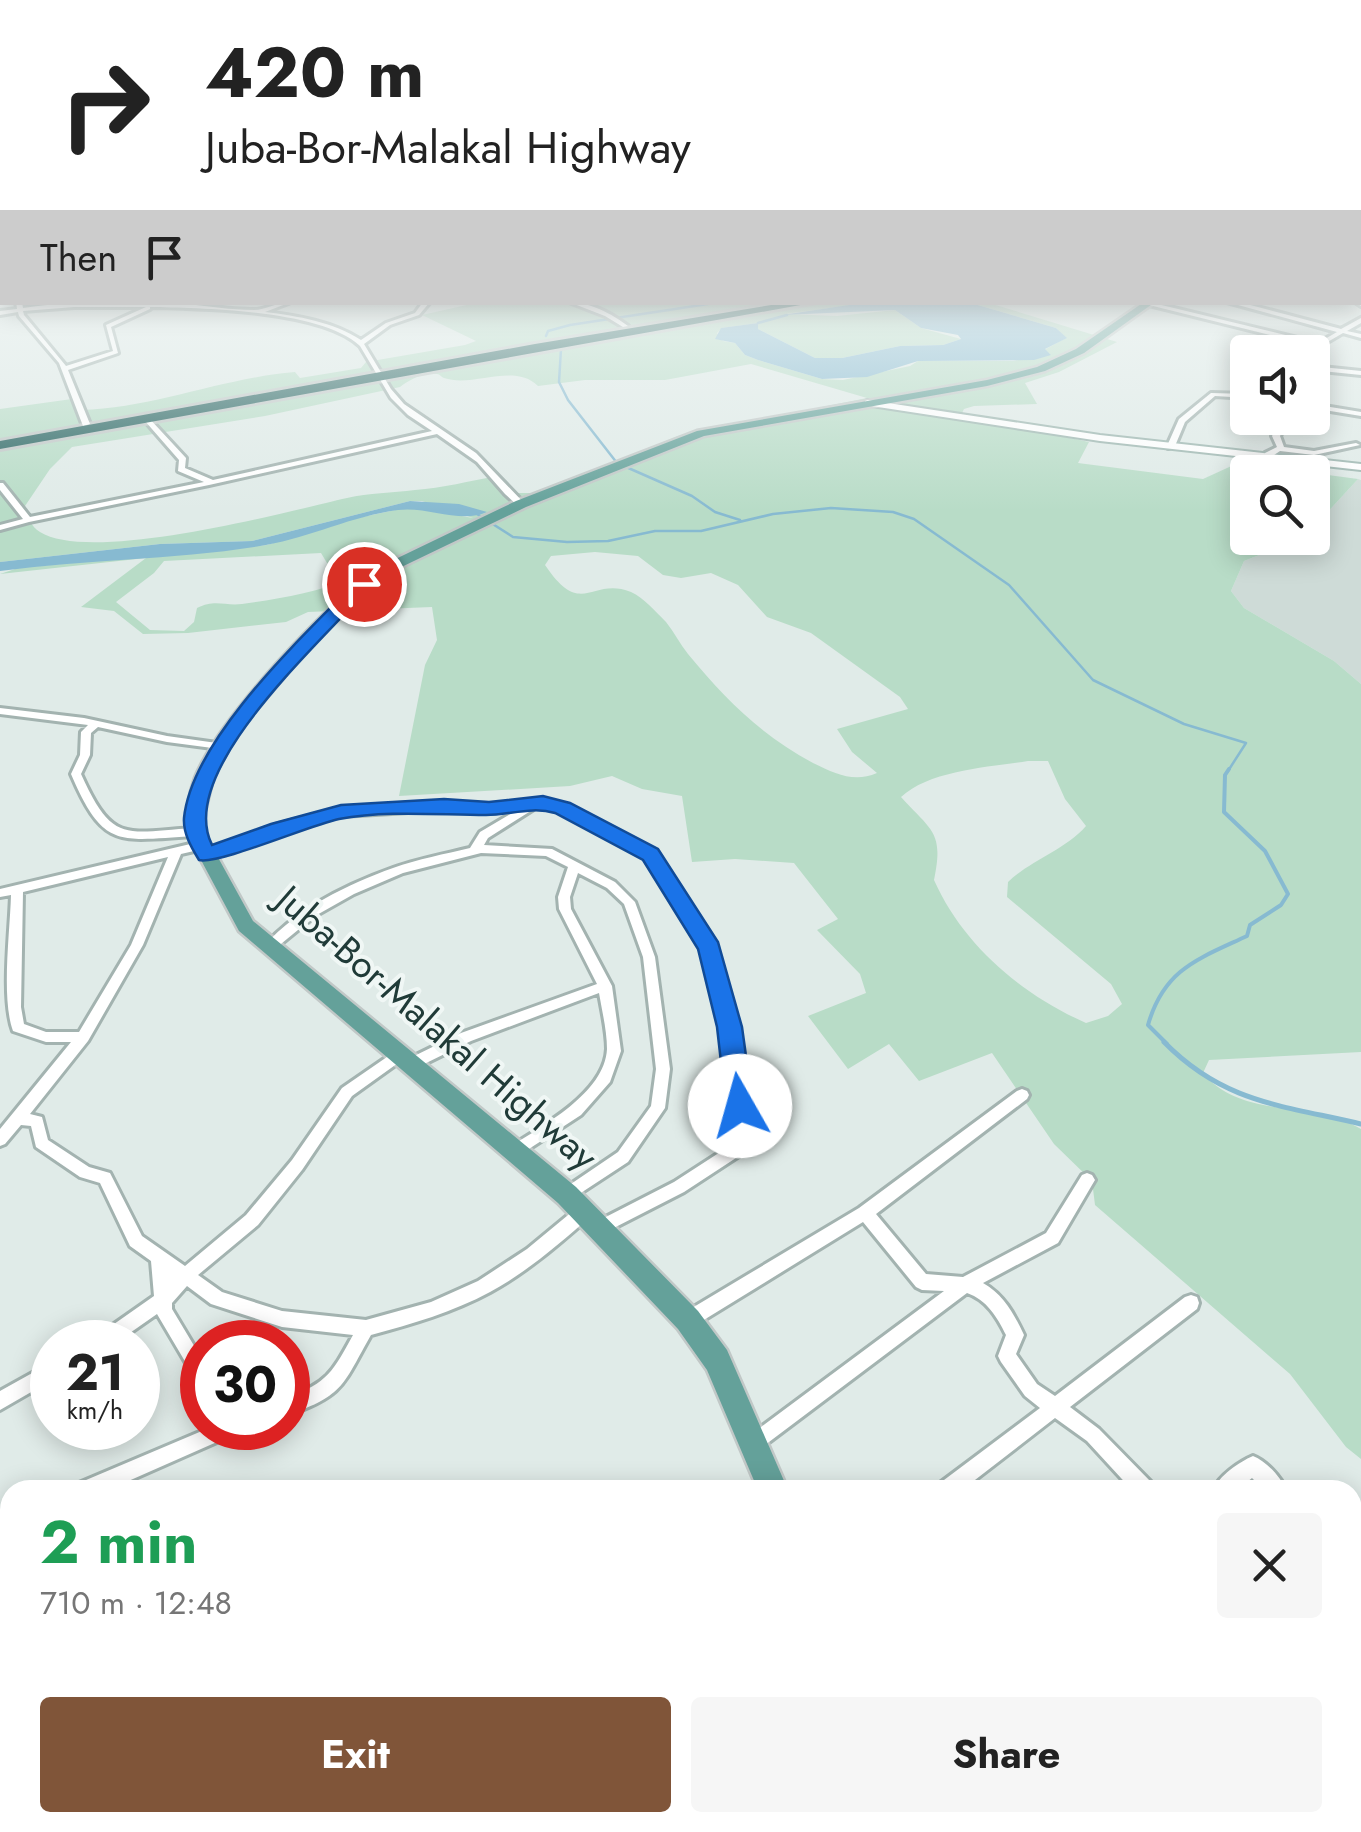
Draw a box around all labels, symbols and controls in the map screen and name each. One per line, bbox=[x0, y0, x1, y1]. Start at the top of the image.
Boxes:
text: 420 m bbox=[205, 22, 425, 123]
icon: right bbox=[40, 40, 170, 170]
text: Juba-Bor-Malakal Highway bbox=[205, 115, 691, 180]
text: Then bbox=[40, 230, 117, 285]
icon: arrive bbox=[137, 230, 192, 285]
map controls bbox=[1230, 335, 1330, 555]
button: sound bbox=[1230, 335, 1330, 435]
button: search bbox=[1230, 455, 1330, 555]
pin bbox=[322, 542, 407, 627]
icon: arrive bbox=[337, 557, 392, 612]
street label: Juba-Bor-Malakal Highway bbox=[261, 869, 610, 1183]
position arrow bbox=[688, 1054, 792, 1158]
speed limit sign: 30 bbox=[180, 1320, 310, 1450]
text: 21 bbox=[66, 1336, 124, 1409]
text: km/h bbox=[67, 1392, 123, 1428]
text: 2 min bbox=[40, 1499, 198, 1586]
button: close bbox=[1217, 1513, 1322, 1618]
text: 710 m · 12:48 bbox=[40, 1580, 232, 1626]
button: Exit bbox=[40, 1697, 671, 1812]
button: Share bbox=[691, 1697, 1322, 1812]

